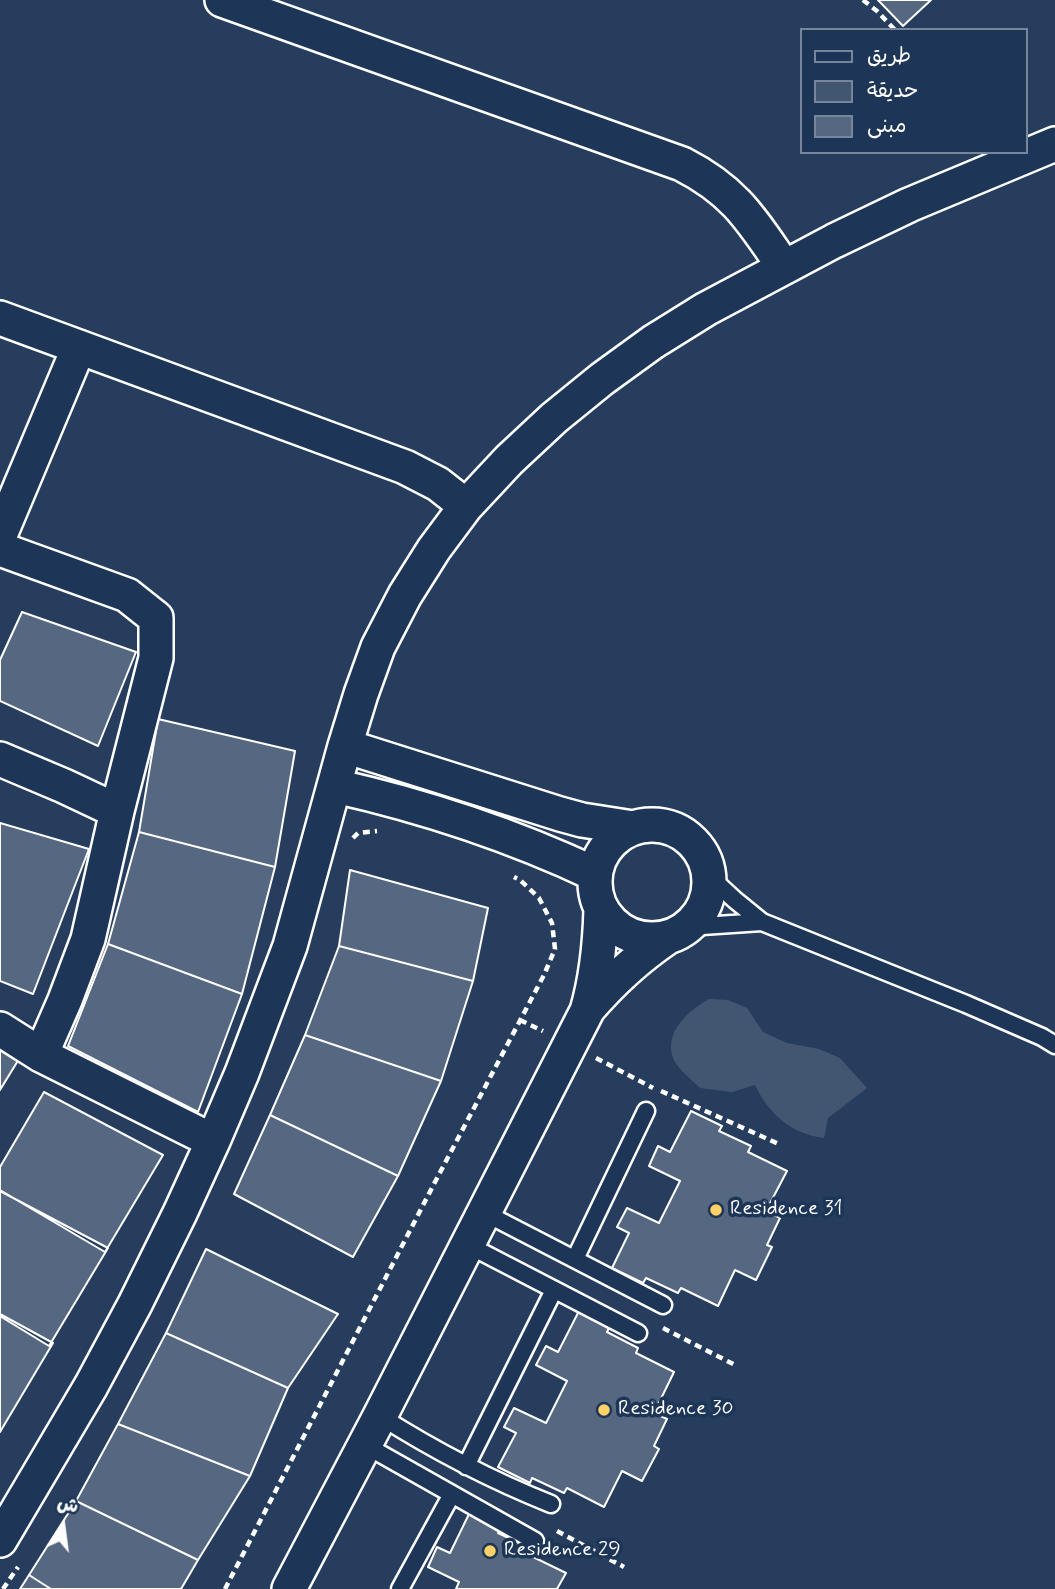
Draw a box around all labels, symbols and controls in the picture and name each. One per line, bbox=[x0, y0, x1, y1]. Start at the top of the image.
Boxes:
legend bbox=[800, 28, 1027, 154]
text: طريق bbox=[867, 42, 911, 70]
text: حديقة bbox=[867, 77, 918, 105]
text: مبنى bbox=[867, 112, 906, 140]
place label: Residence 31 bbox=[730, 1197, 842, 1223]
marker: Residence 31 bbox=[708, 1202, 724, 1218]
place label: Residence 30 bbox=[618, 1397, 733, 1423]
marker: Residence 30 bbox=[596, 1402, 612, 1418]
north arrow bbox=[28, 1491, 98, 1561]
text: ش bbox=[55, 1491, 81, 1520]
place label: Residence 29 bbox=[504, 1538, 621, 1564]
marker: Residence 29 bbox=[482, 1543, 498, 1559]

